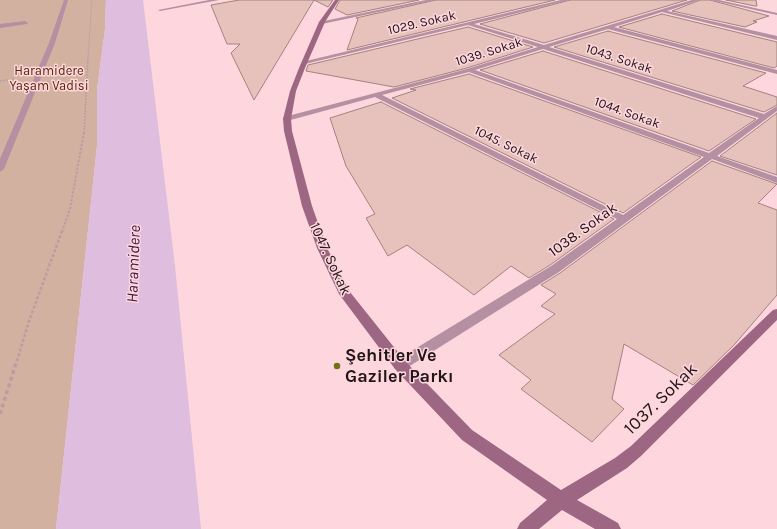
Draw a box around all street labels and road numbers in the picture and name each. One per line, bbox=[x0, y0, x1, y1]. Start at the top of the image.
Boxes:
street label: 1029. Sokak bbox=[387, 8, 457, 38]
street label: 1039. Sokak bbox=[454, 34, 524, 70]
street label: 1043. Sokak bbox=[584, 41, 654, 77]
street label: 1044. Sokak bbox=[592, 94, 662, 132]
street label: 1045. Sokak bbox=[472, 123, 540, 167]
street label: 1038. Sokak bbox=[545, 199, 621, 261]
street label: 1047. Sokak bbox=[305, 220, 355, 298]
street label: 1037. Sokak bbox=[620, 359, 702, 439]

